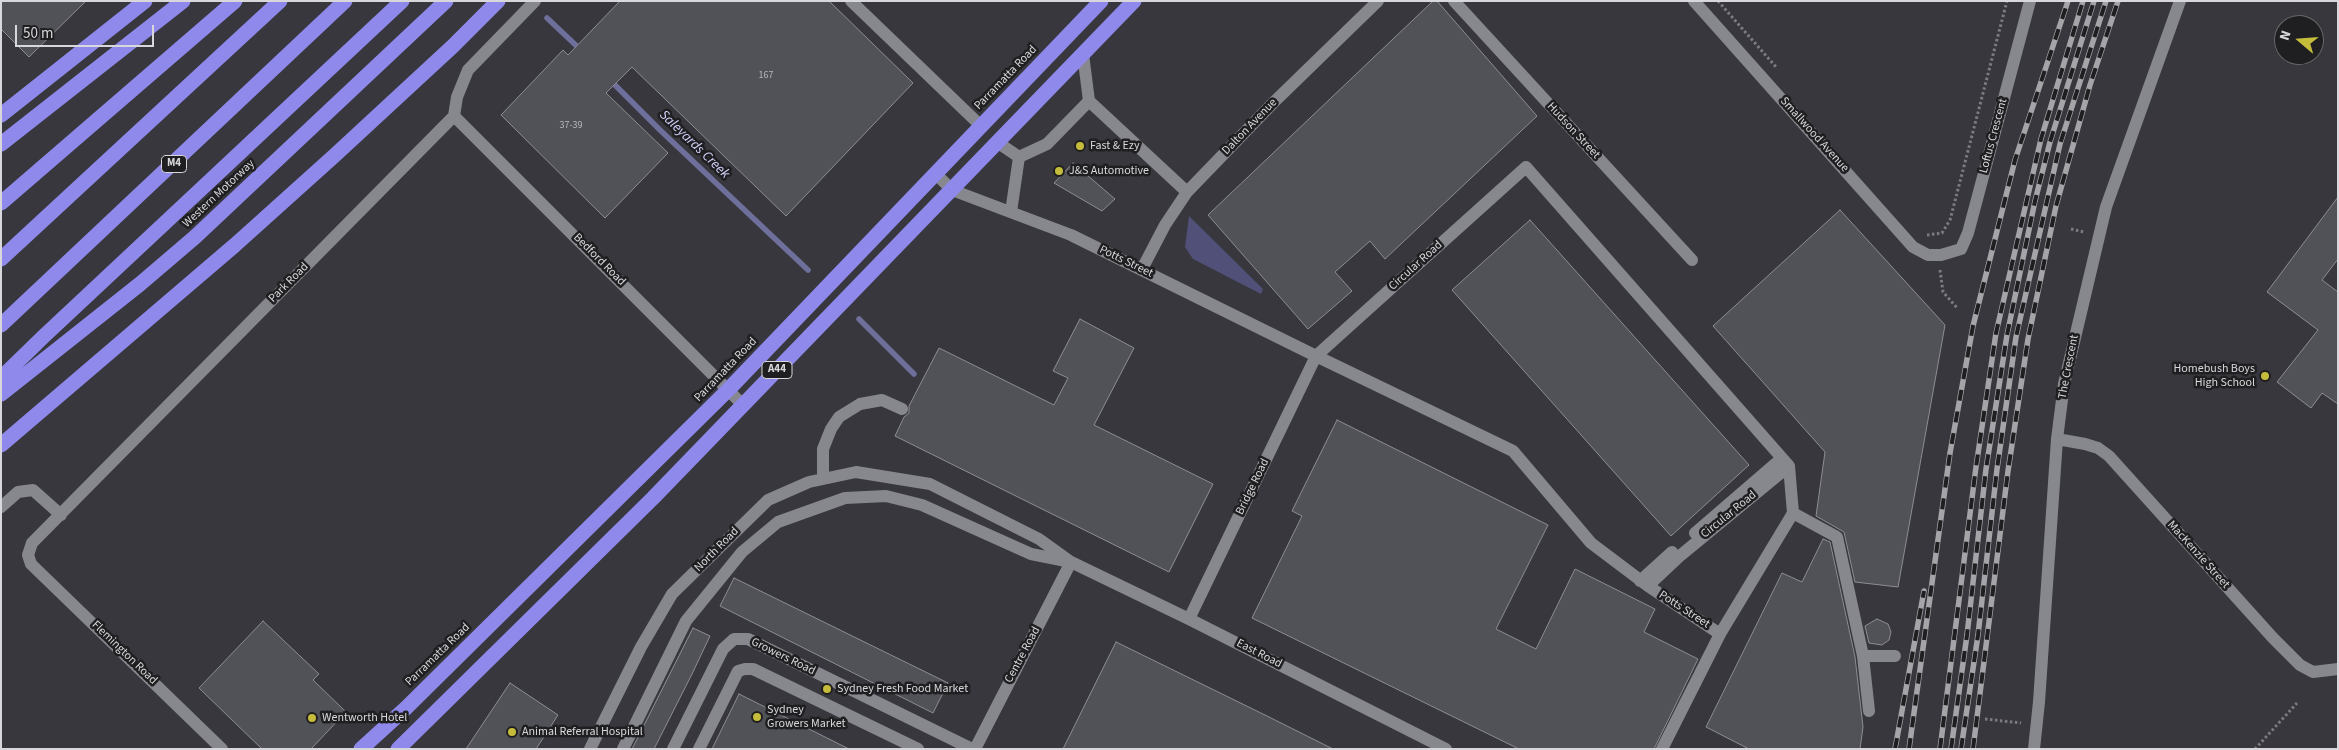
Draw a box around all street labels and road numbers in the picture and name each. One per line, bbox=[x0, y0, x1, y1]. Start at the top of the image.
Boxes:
street label: Parramatta Road bbox=[972, 43, 1040, 113]
street label: Smallwood Avenue bbox=[1776, 94, 1852, 176]
street label: Dalton Avenue bbox=[1220, 96, 1280, 158]
street label: Loftus Crescent bbox=[1977, 97, 2011, 175]
street label: Hudson Street bbox=[1543, 100, 1603, 162]
road number: M4 bbox=[162, 156, 186, 172]
street label: Western Motorway bbox=[180, 157, 258, 231]
street label: Bedford Road bbox=[570, 231, 628, 289]
street label: Circular Road bbox=[1386, 238, 1446, 294]
street label: Potts Street bbox=[1097, 243, 1155, 281]
street label: Park Road bbox=[266, 260, 312, 306]
street label: The Crescent bbox=[2056, 334, 2082, 400]
street label: Parramatta Road bbox=[692, 335, 760, 405]
road number: A44 bbox=[762, 362, 792, 378]
street label: Bridge Road bbox=[1233, 457, 1273, 517]
street label: Circular Road bbox=[1698, 488, 1760, 542]
street label: MacKenzie Street bbox=[2164, 518, 2232, 592]
street label: North Road bbox=[692, 525, 742, 575]
street label: Potts Street bbox=[1656, 588, 1712, 632]
street label: Flemington Road bbox=[88, 618, 160, 688]
street label: Parramatta Road bbox=[403, 621, 473, 689]
street label: Centre Road bbox=[1002, 624, 1044, 686]
street label: Growers Road bbox=[749, 635, 817, 679]
street label: East Road bbox=[1234, 636, 1284, 672]

